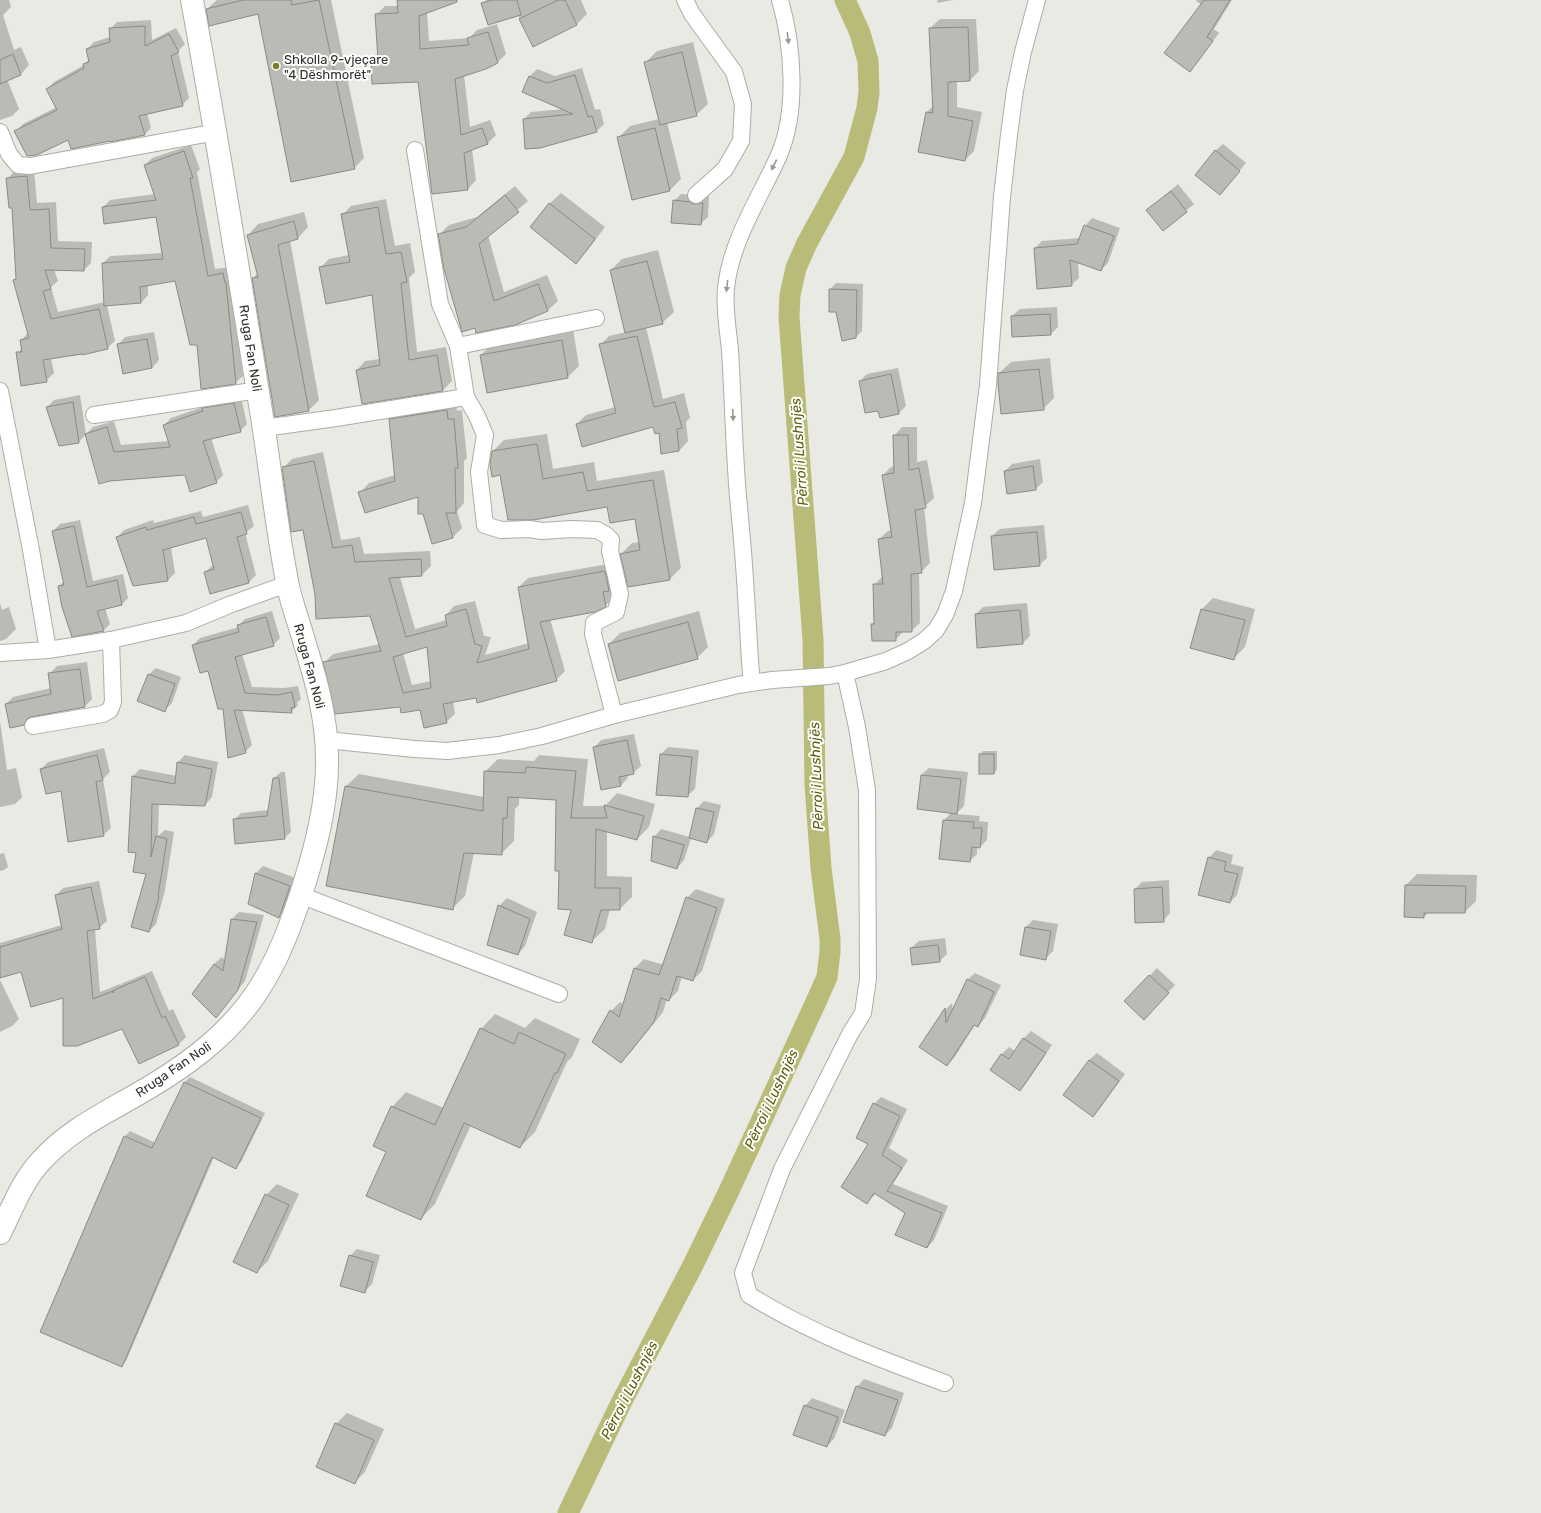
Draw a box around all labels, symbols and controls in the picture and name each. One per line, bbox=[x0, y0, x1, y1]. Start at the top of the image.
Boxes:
one-way arrow bbox=[784, 32, 791, 44]
place label: Shkolla 9-vjeçare "4 Dëshmorët" bbox=[284, 52, 388, 82]
marker: Shkolla 9-vjeçare "4 Dëshmorët" bbox=[271, 61, 281, 71]
one-way arrow bbox=[771, 160, 777, 171]
one-way arrow bbox=[724, 280, 730, 292]
street label: Rruga Fan Noli bbox=[235, 304, 265, 393]
water label: Përroi i Lushnjës bbox=[787, 398, 812, 506]
one-way arrow bbox=[729, 409, 736, 421]
street label: Rruga Fan Noli bbox=[290, 622, 328, 711]
water label: Përroi i Lushnjës bbox=[806, 722, 827, 830]
street label: Rruga Fan Noli bbox=[133, 1039, 214, 1101]
water label: Përroi i Lushnjës bbox=[741, 1047, 802, 1152]
water label: Përroi i Lushnjës bbox=[597, 1338, 662, 1442]

